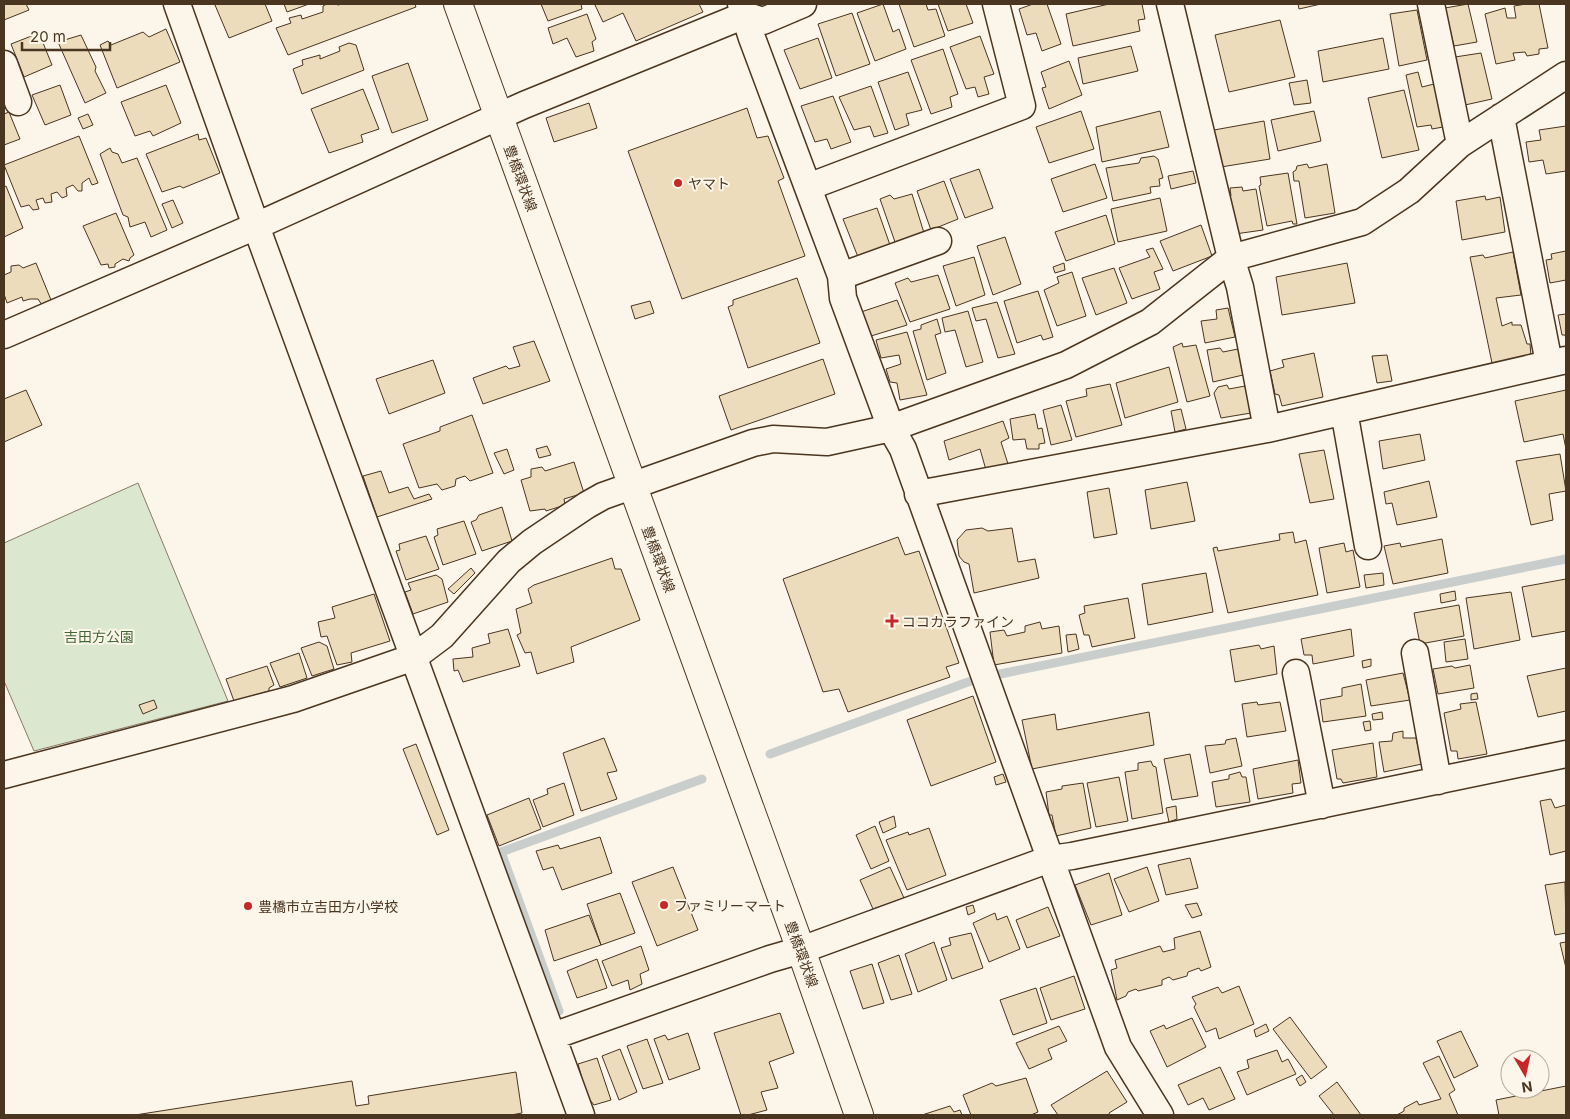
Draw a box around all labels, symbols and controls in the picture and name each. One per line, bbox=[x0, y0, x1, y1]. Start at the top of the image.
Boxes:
scale bar bbox=[22, 20, 110, 52]
text: 20 m bbox=[30, 27, 66, 46]
street label: 豊橋環状線 bbox=[501, 142, 541, 214]
place label: ヤマト bbox=[688, 175, 730, 192]
marker: ヤマト bbox=[672, 177, 684, 189]
street label: 豊橋環状線 bbox=[639, 523, 679, 595]
place label: ココカラファイン bbox=[902, 613, 1014, 630]
marker: ココカラファイン bbox=[886, 615, 898, 627]
park label: 吉田方公園 bbox=[64, 628, 134, 645]
place label: ファミリーマート bbox=[674, 897, 786, 914]
place label: 豊橋市立吉田方小学校 bbox=[258, 898, 398, 915]
marker: ファミリーマート bbox=[658, 899, 670, 911]
marker: 豊橋市立吉田方小学校 bbox=[242, 900, 254, 912]
street label: 豊橋環状線 bbox=[782, 918, 822, 990]
north arrow bbox=[1500, 1049, 1550, 1099]
text: N bbox=[1521, 1078, 1534, 1097]

